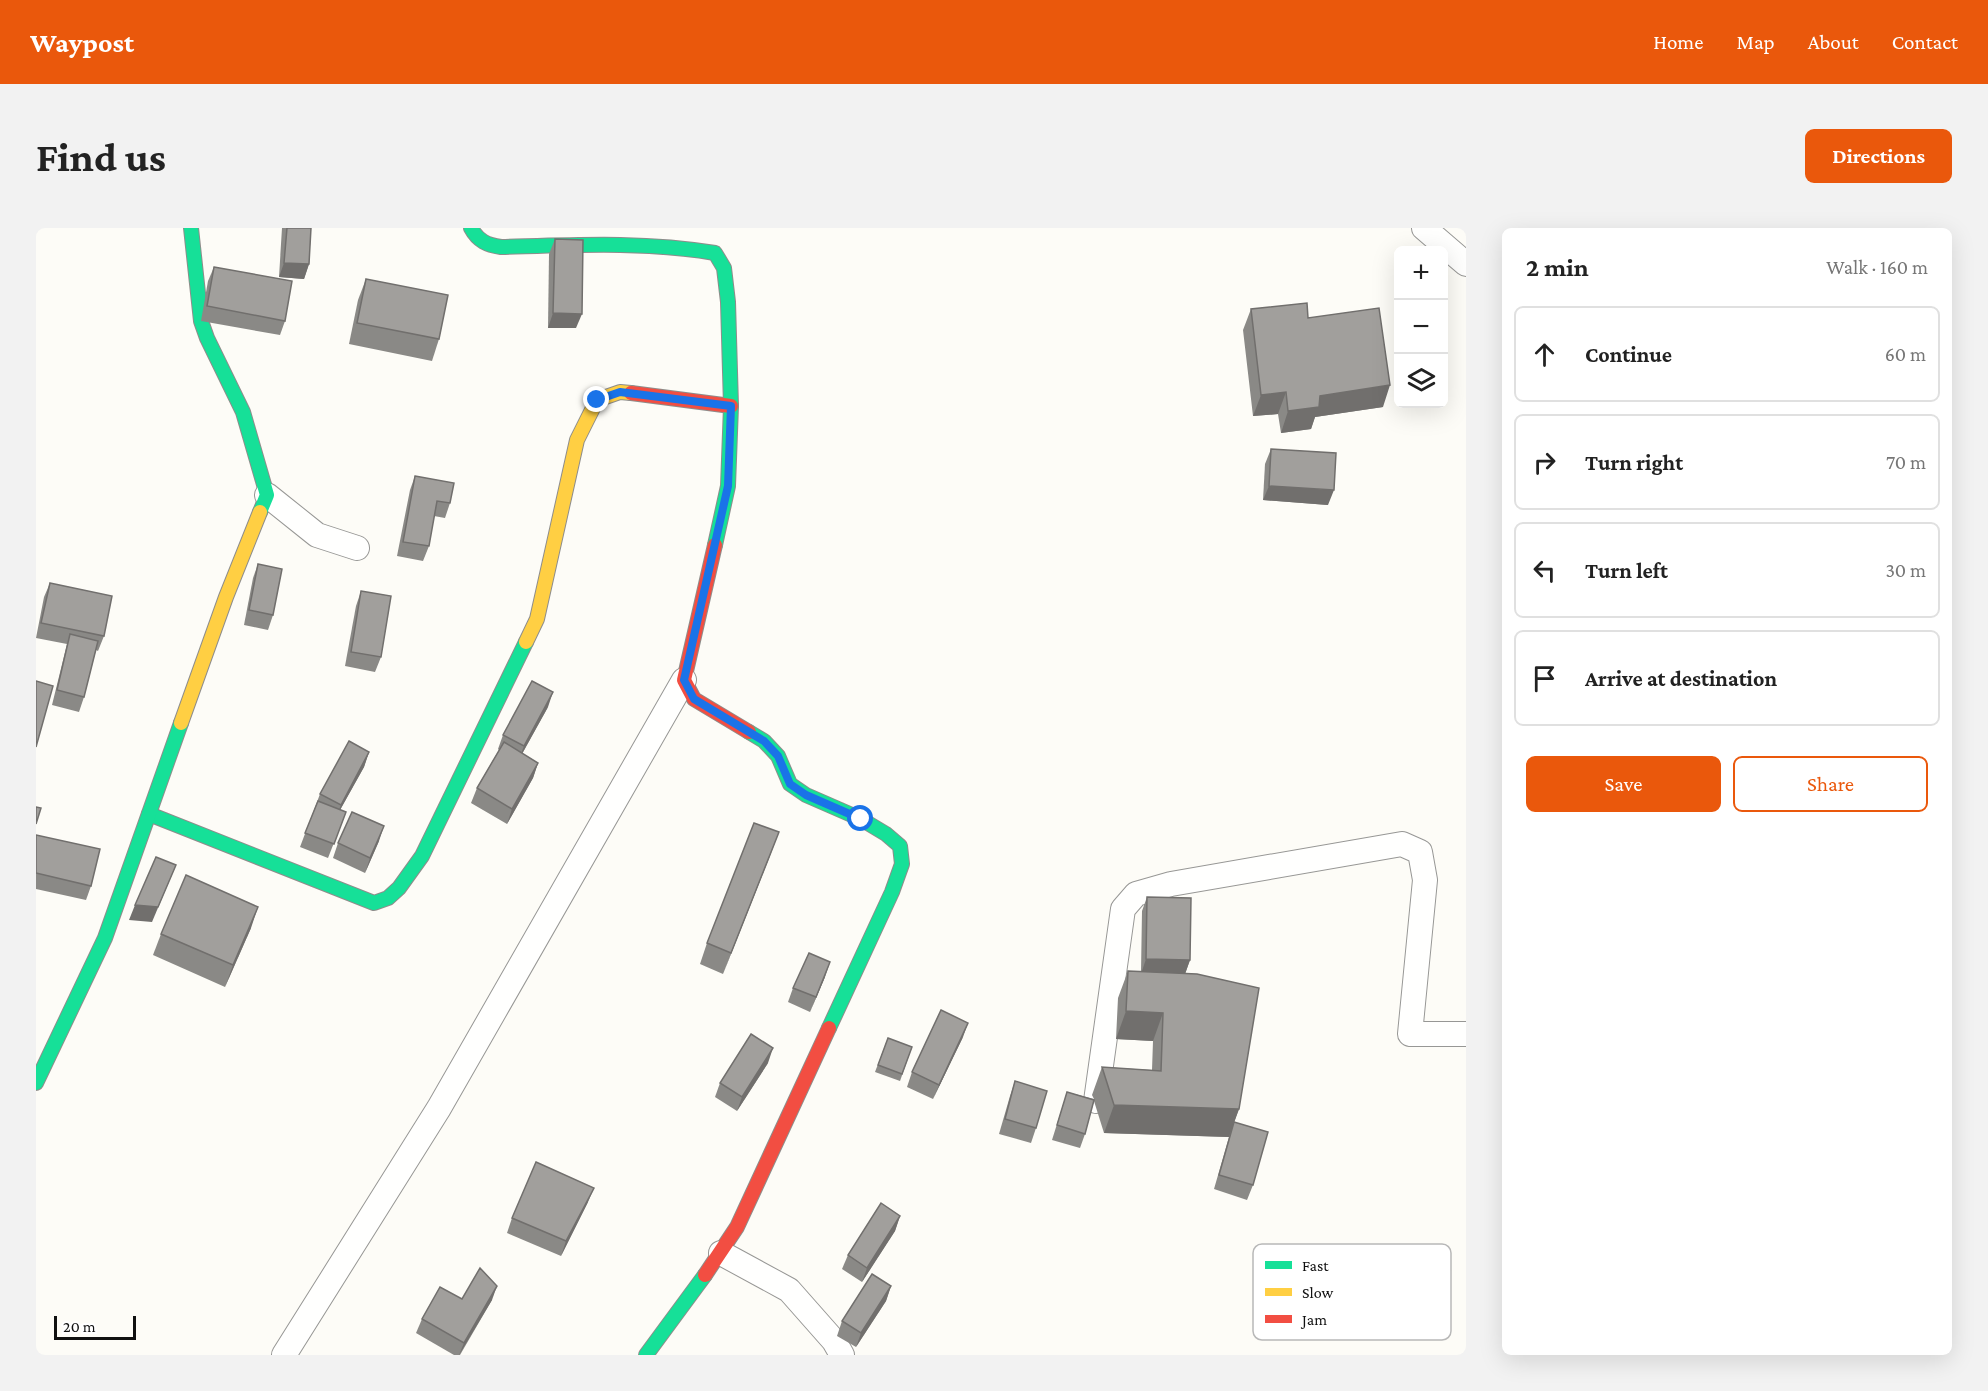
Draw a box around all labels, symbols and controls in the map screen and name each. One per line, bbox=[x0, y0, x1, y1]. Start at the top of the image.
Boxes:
text: Waypost bbox=[30, 27, 134, 58]
text: Home bbox=[1653, 30, 1703, 54]
text: Map bbox=[1736, 30, 1775, 54]
text: About bbox=[1808, 30, 1859, 54]
text: Contact bbox=[1892, 30, 1958, 54]
button: Directions bbox=[1805, 129, 1952, 183]
text: Find us bbox=[36, 133, 166, 180]
map controls bbox=[1394, 246, 1448, 408]
button: + bbox=[1394, 246, 1448, 300]
text: 2 min bbox=[1526, 253, 1589, 282]
text: Walk · 160 m bbox=[1826, 256, 1928, 278]
button: − bbox=[1394, 300, 1448, 354]
icon: ahead bbox=[1528, 338, 1561, 371]
text: Continue bbox=[1585, 342, 1672, 367]
text: 60 m bbox=[1885, 343, 1926, 365]
button: layers bbox=[1394, 354, 1448, 408]
route end bbox=[583, 386, 609, 412]
icon: right bbox=[1528, 446, 1561, 479]
text: Turn right bbox=[1585, 450, 1683, 475]
text: 70 m bbox=[1886, 451, 1926, 473]
icon: left bbox=[1528, 554, 1561, 587]
text: Turn left bbox=[1585, 558, 1668, 583]
text: 30 m bbox=[1885, 559, 1926, 581]
icon: arrive bbox=[1528, 662, 1561, 695]
text: Arrive at destination bbox=[1585, 666, 1777, 691]
button: Save bbox=[1526, 756, 1721, 812]
button: Share bbox=[1733, 756, 1928, 812]
route start bbox=[847, 805, 873, 831]
legend bbox=[1253, 1244, 1451, 1340]
text: Fast bbox=[1302, 1257, 1329, 1274]
text: Slow bbox=[1302, 1284, 1334, 1301]
text: Jam bbox=[1300, 1311, 1327, 1329]
scale bar bbox=[54, 1313, 136, 1340]
text: 20 m bbox=[63, 1318, 96, 1335]

